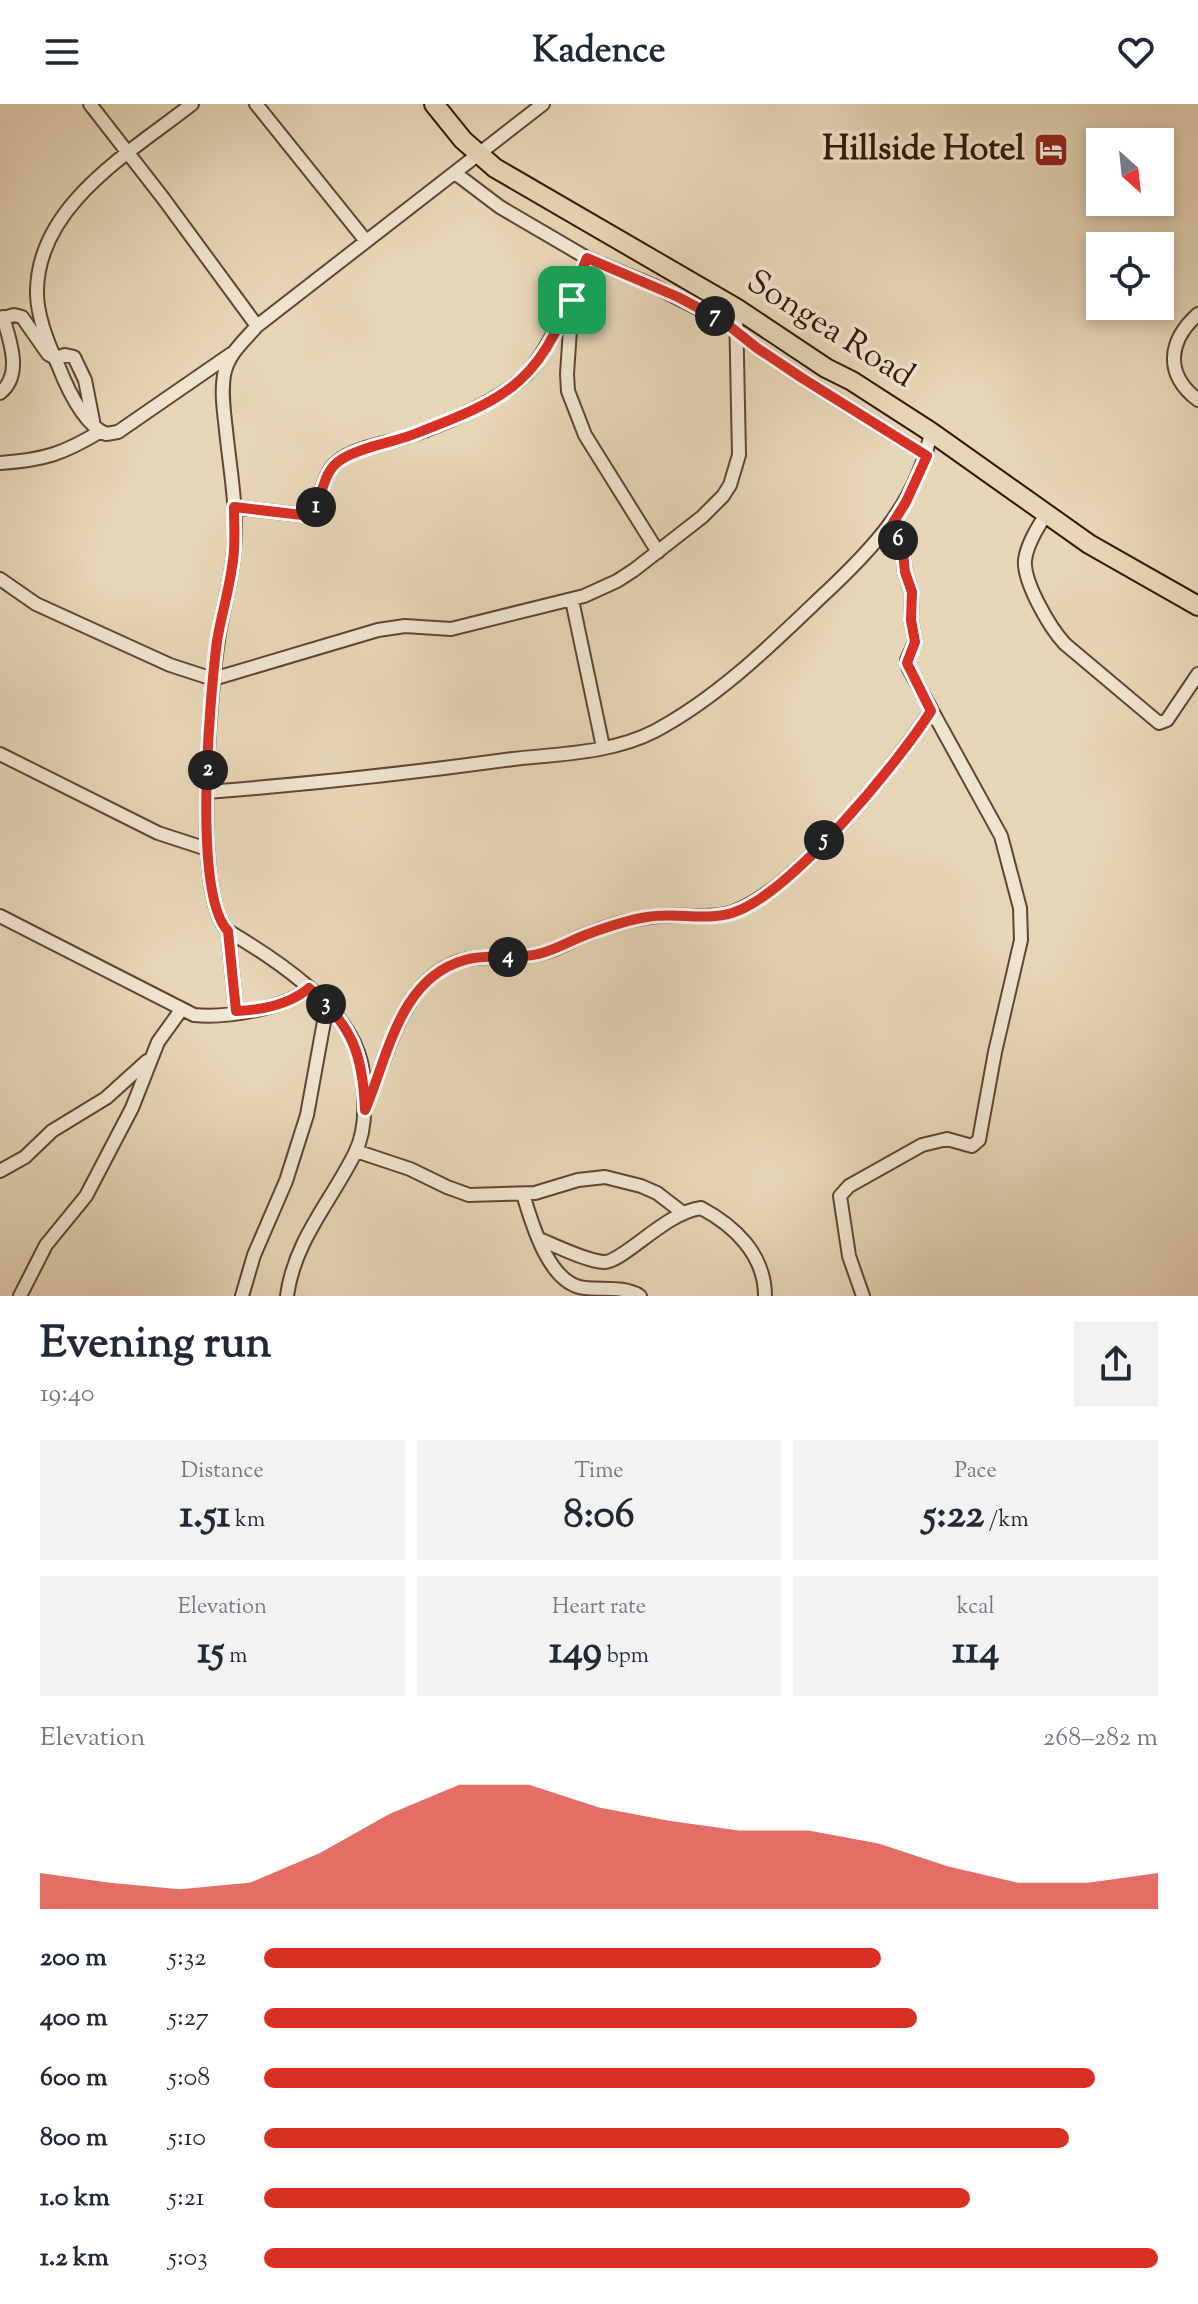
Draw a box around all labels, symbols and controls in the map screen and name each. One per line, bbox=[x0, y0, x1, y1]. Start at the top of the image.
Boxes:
text: Kadence bbox=[533, 26, 665, 78]
icon: menu bbox=[40, 30, 84, 74]
icon: heart bbox=[1114, 30, 1158, 74]
place label: Hillside Hotel bbox=[823, 126, 1026, 175]
north arrow bbox=[1086, 128, 1174, 216]
map controls bbox=[1086, 128, 1174, 320]
hotel icon: Hillside Hotel bbox=[1032, 131, 1070, 169]
button: locate bbox=[1086, 232, 1174, 320]
street label: Songea Road bbox=[736, 259, 924, 401]
pin bbox=[538, 266, 606, 334]
icon: arrive bbox=[550, 278, 594, 322]
pin: 7 bbox=[695, 296, 735, 336]
text: 7 bbox=[709, 300, 721, 332]
pin: 1 bbox=[296, 487, 336, 527]
text: 1 bbox=[312, 491, 320, 523]
pin: 6 bbox=[878, 520, 918, 560]
text: 6 bbox=[893, 524, 903, 556]
pin: 2 bbox=[188, 750, 228, 790]
text: 2 bbox=[203, 754, 213, 786]
pin: 5 bbox=[804, 820, 844, 860]
text: 5 bbox=[820, 824, 828, 856]
pin: 4 bbox=[488, 937, 528, 977]
text: 4 bbox=[502, 941, 514, 973]
pin: 3 bbox=[306, 984, 346, 1024]
text: 3 bbox=[322, 988, 330, 1020]
text: Evening run bbox=[40, 1314, 272, 1377]
button: share bbox=[1074, 1322, 1158, 1406]
text: 19:40 bbox=[40, 1376, 95, 1413]
text: Distance bbox=[181, 1456, 264, 1488]
text: Time bbox=[575, 1456, 623, 1488]
text: Pace bbox=[955, 1456, 997, 1488]
text: 1.51 bbox=[179, 1488, 230, 1545]
text: 8:06 bbox=[563, 1488, 635, 1545]
text: 5:22 bbox=[923, 1488, 984, 1545]
text: km bbox=[230, 1505, 265, 1537]
text: /km bbox=[984, 1505, 1029, 1537]
text: Elevation bbox=[178, 1592, 267, 1624]
text: Heart rate bbox=[552, 1592, 646, 1624]
text: kcal bbox=[957, 1592, 995, 1624]
text: 15 bbox=[197, 1624, 225, 1681]
text: 149 bbox=[549, 1624, 602, 1681]
text: 114 bbox=[952, 1624, 999, 1681]
text: m bbox=[225, 1641, 247, 1673]
text: bpm bbox=[602, 1641, 649, 1673]
text: Elevation bbox=[40, 1720, 145, 1757]
text: 268–282 m bbox=[1043, 1720, 1158, 1757]
text: 200 m bbox=[40, 1940, 107, 1977]
text: 5:32 bbox=[168, 1940, 206, 1977]
text: 400 m bbox=[40, 2000, 107, 2037]
text: 5:27 bbox=[168, 2000, 209, 2037]
text: 600 m bbox=[40, 2060, 107, 2097]
text: 5:08 bbox=[168, 2060, 210, 2097]
text: 800 m bbox=[40, 2120, 108, 2157]
text: 5:10 bbox=[168, 2120, 206, 2157]
text: 1.0 km bbox=[40, 2180, 110, 2217]
text: 5:21 bbox=[168, 2180, 205, 2217]
text: 1.2 km bbox=[40, 2240, 109, 2277]
text: 5:03 bbox=[168, 2240, 208, 2277]

